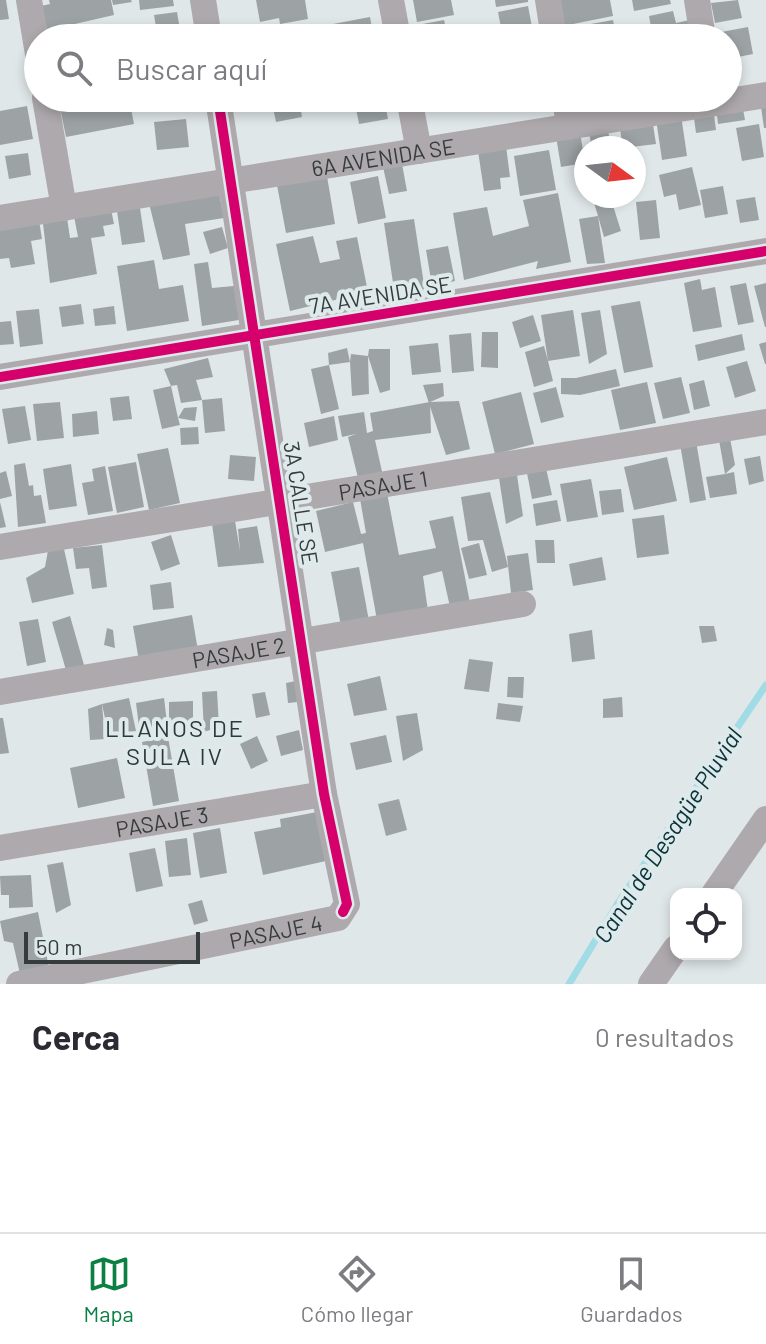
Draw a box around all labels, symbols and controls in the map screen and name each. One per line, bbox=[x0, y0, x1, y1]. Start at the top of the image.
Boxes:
search box bbox=[24, 24, 742, 112]
icon: search bbox=[52, 46, 96, 90]
text: Buscar aquí bbox=[116, 50, 267, 86]
street label: 6A AVENIDA SE bbox=[309, 132, 457, 181]
north arrow bbox=[574, 136, 646, 208]
street label: 7A AVENIDA SE bbox=[307, 270, 453, 318]
street label: 3A CALLE SE bbox=[279, 439, 325, 567]
street label: PASAJE 1 bbox=[337, 464, 429, 505]
street label: PASAJE 2 bbox=[190, 631, 287, 672]
district label: LLANOS DE SULA IV bbox=[105, 713, 245, 770]
water label: Canal de Desagüe Pluvial bbox=[587, 721, 748, 948]
street label: PASAJE 3 bbox=[114, 801, 210, 842]
map controls bbox=[670, 888, 742, 960]
button: locate bbox=[670, 888, 742, 960]
street label: PASAJE 4 bbox=[227, 909, 324, 953]
scale bar bbox=[24, 928, 200, 964]
text: 50 m bbox=[36, 933, 82, 959]
text: Cerca bbox=[32, 1016, 120, 1057]
text: 0 resultados bbox=[595, 1021, 734, 1052]
tab: Mapa bbox=[83, 1252, 134, 1326]
tab: Cómo llegar bbox=[301, 1252, 413, 1326]
tab: Guardados bbox=[580, 1252, 683, 1326]

